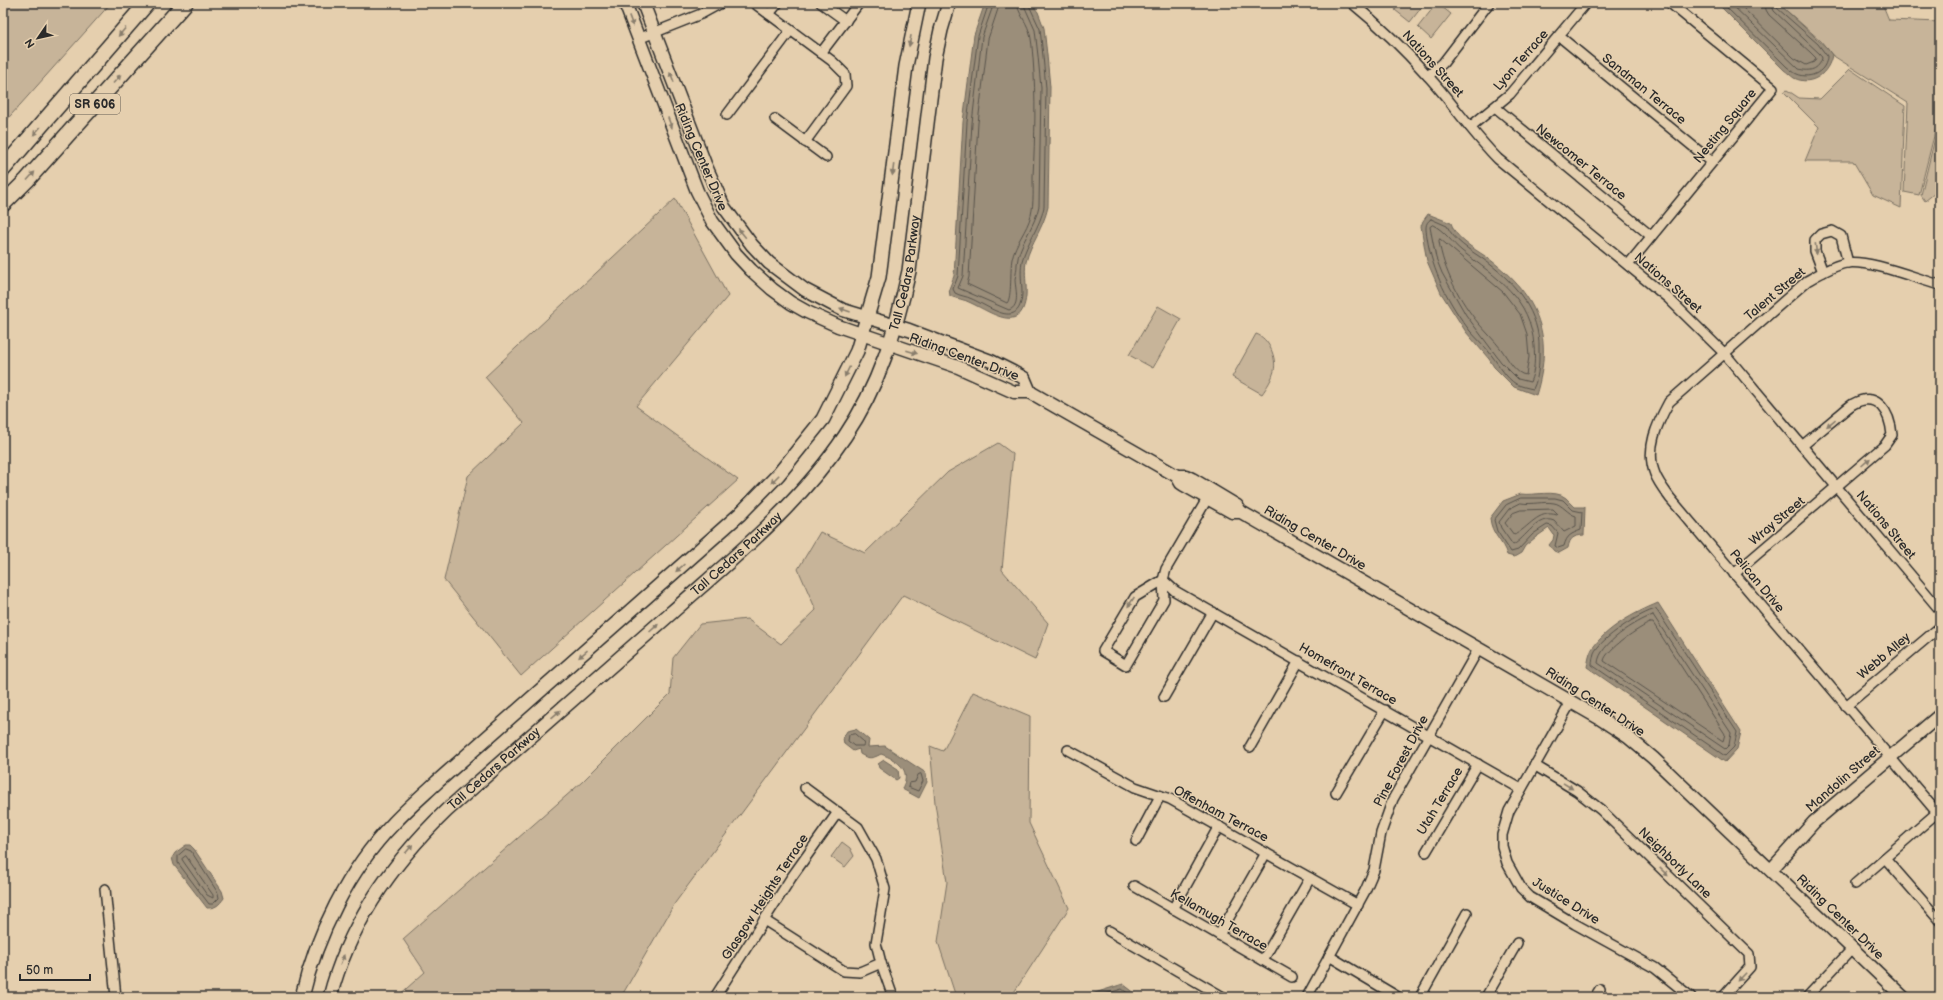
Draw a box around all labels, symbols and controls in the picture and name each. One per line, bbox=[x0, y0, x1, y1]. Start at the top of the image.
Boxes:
one-way arrow bbox=[629, 15, 635, 27]
north arrow bbox=[18, 18, 58, 58]
street label: Lyon Terrace bbox=[1490, 26, 1552, 94]
one-way arrow bbox=[117, 27, 126, 38]
street label: Nations Street bbox=[1399, 27, 1467, 101]
one-way arrow bbox=[907, 35, 913, 47]
text: N bbox=[22, 36, 38, 50]
street label: Sandman Terrace bbox=[1599, 50, 1690, 128]
one-way arrow bbox=[668, 70, 674, 82]
one-way arrow bbox=[112, 74, 122, 84]
street label: Nesting Square bbox=[1690, 85, 1760, 166]
road number: SR 606 bbox=[70, 94, 120, 114]
street label: Riding Center Drive bbox=[671, 101, 731, 214]
one-way arrow bbox=[668, 117, 674, 129]
street label: Newcomer Terrace bbox=[1532, 121, 1630, 204]
one-way arrow bbox=[32, 126, 41, 136]
one-way arrow bbox=[890, 164, 896, 176]
one-way arrow bbox=[26, 171, 35, 181]
street label: Tall Cedars Parkway bbox=[886, 214, 924, 333]
one-way arrow bbox=[738, 228, 746, 239]
one-way arrow bbox=[1812, 242, 1819, 255]
street label: Nations Street bbox=[1631, 249, 1705, 317]
street label: Talent Street bbox=[1741, 264, 1809, 324]
one-way arrow bbox=[838, 306, 850, 312]
street label: Riding Center Drive bbox=[907, 330, 1021, 384]
one-way arrow bbox=[907, 349, 919, 355]
one-way arrow bbox=[844, 366, 850, 377]
one-way arrow bbox=[1825, 418, 1836, 427]
one-way arrow bbox=[1861, 457, 1872, 466]
one-way arrow bbox=[770, 474, 779, 484]
street label: Nations Street bbox=[1853, 488, 1919, 562]
street label: Wray Street bbox=[1746, 493, 1808, 549]
street label: Riding Center Drive bbox=[1261, 502, 1369, 574]
street label: Tall Cedars Parkway bbox=[688, 508, 786, 600]
street label: Pelican Drive bbox=[1726, 546, 1788, 616]
one-way arrow bbox=[675, 563, 685, 572]
one-way arrow bbox=[1128, 596, 1135, 608]
one-way arrow bbox=[649, 624, 659, 633]
street label: Webb Alley bbox=[1854, 629, 1914, 683]
street label: Homefront Terrace bbox=[1296, 639, 1400, 709]
one-way arrow bbox=[577, 649, 588, 658]
street label: Riding Center Drive bbox=[1542, 664, 1648, 740]
one-way arrow bbox=[551, 710, 562, 719]
street label: Pine Forest Drive bbox=[1370, 712, 1432, 809]
street label: Tall Cedars Parkway bbox=[445, 724, 544, 814]
street label: Mandolin Street bbox=[1803, 742, 1883, 816]
street label: Utah Terrace bbox=[1414, 764, 1467, 838]
street label: Offenham Terrace bbox=[1171, 782, 1271, 846]
one-way arrow bbox=[1562, 782, 1573, 789]
street label: Neighborly Lane bbox=[1635, 824, 1715, 902]
street label: Glasgow Heights Terrace bbox=[718, 831, 812, 963]
one-way arrow bbox=[405, 844, 414, 855]
one-way arrow bbox=[1659, 867, 1669, 877]
street label: Riding Center Drive bbox=[1793, 871, 1887, 963]
street label: Justice Drive bbox=[1529, 874, 1603, 928]
street label: Kellamugh Terrace bbox=[1167, 886, 1271, 955]
one-way arrow bbox=[340, 953, 346, 965]
scale bar bbox=[20, 956, 90, 982]
text: 50 m bbox=[26, 963, 53, 978]
one-way arrow bbox=[1737, 972, 1747, 982]

